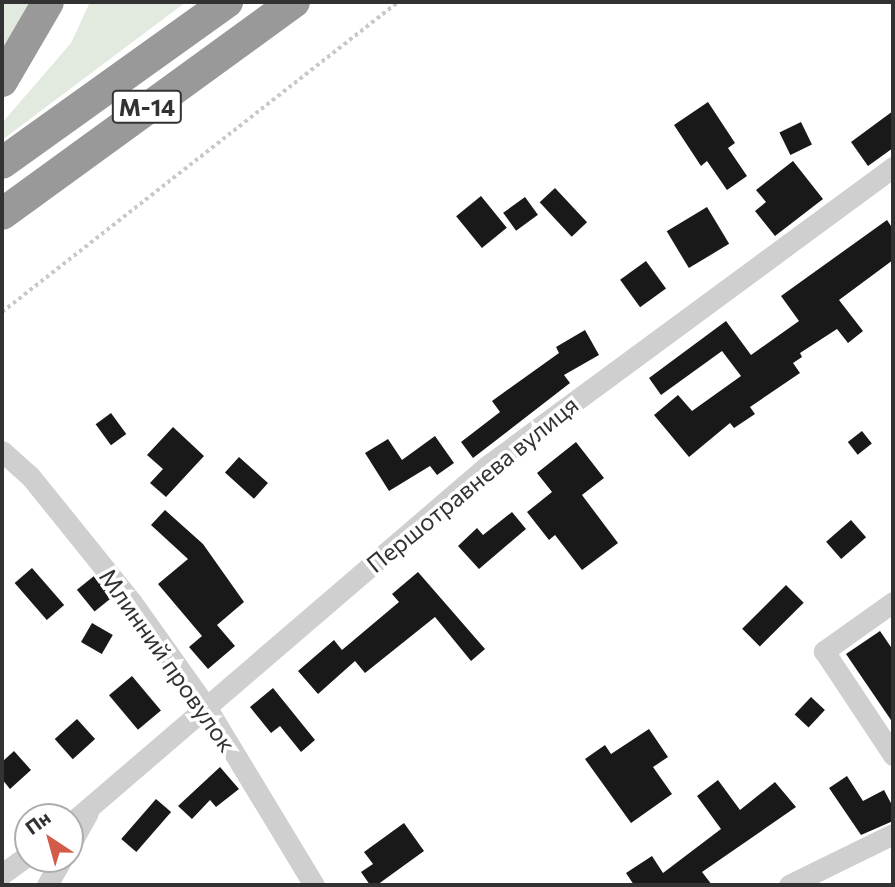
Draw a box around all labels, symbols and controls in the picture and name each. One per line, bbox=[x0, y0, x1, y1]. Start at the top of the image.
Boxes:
road number: М-14 bbox=[110, 88, 184, 127]
street label: Першотравнева вулиця bbox=[360, 390, 584, 578]
street label: Млинний провулок bbox=[94, 563, 242, 757]
north arrow bbox=[14, 803, 84, 873]
text: Пн bbox=[21, 806, 54, 839]

